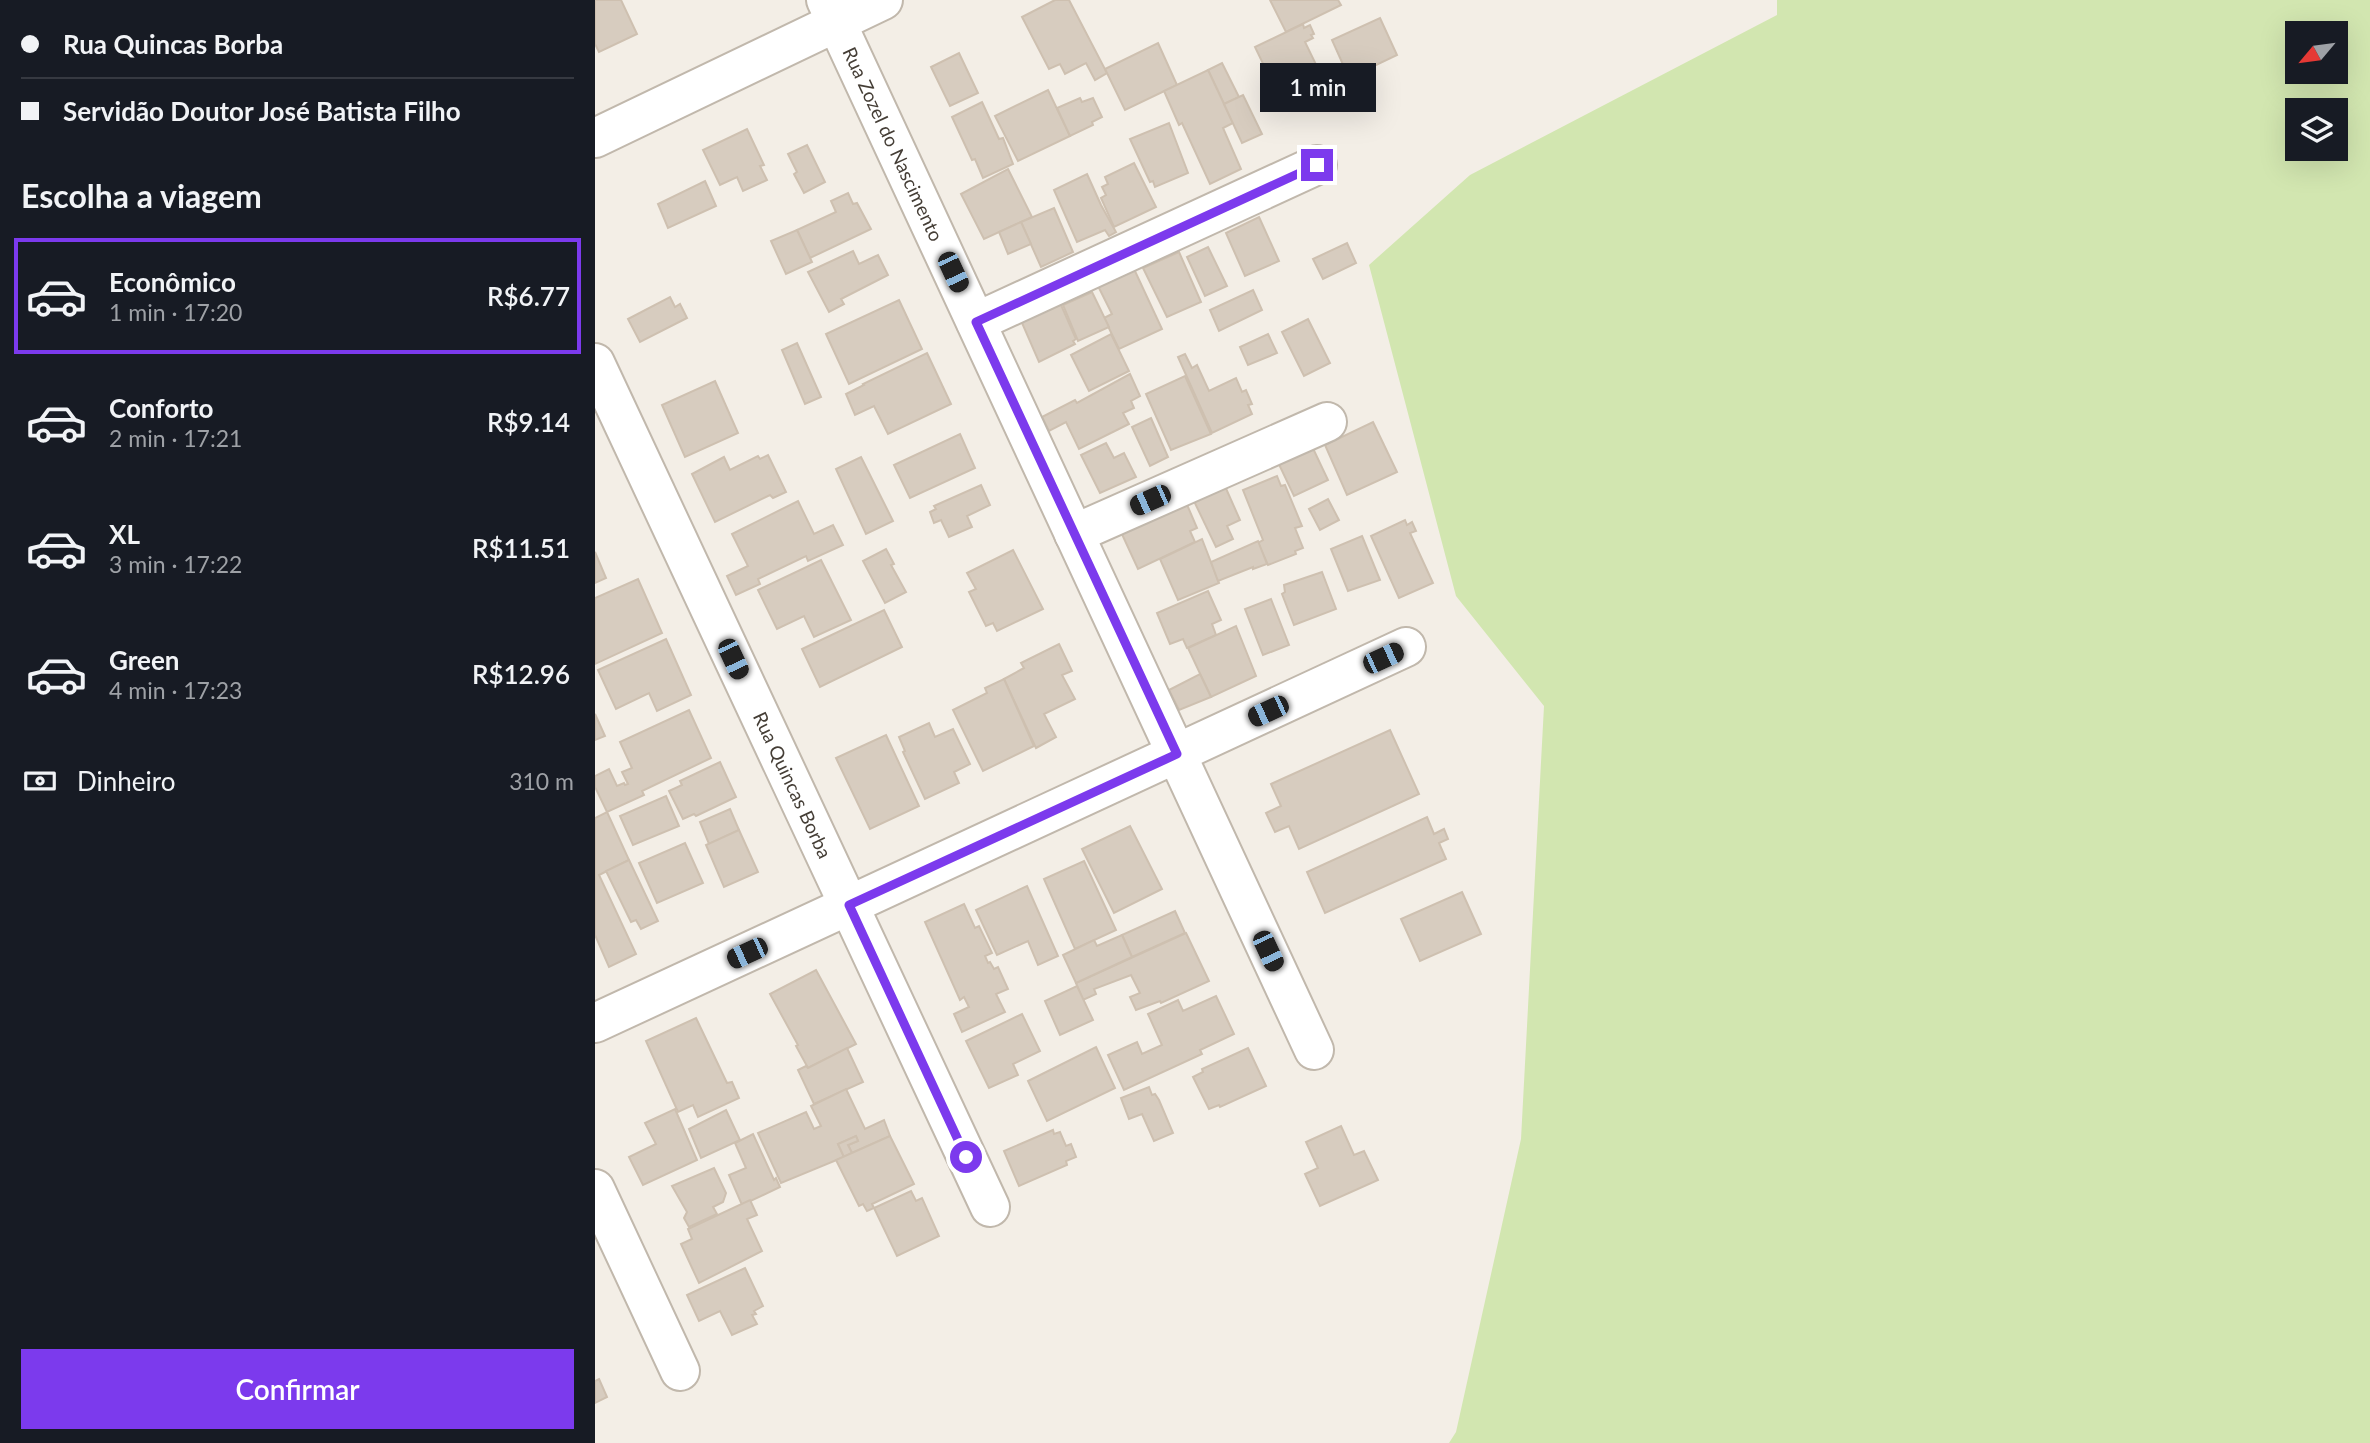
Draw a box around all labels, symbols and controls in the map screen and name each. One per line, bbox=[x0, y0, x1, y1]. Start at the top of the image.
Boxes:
north arrow bbox=[2285, 21, 2349, 84]
map controls bbox=[2285, 21, 2348, 161]
text: Rua Quincas Borba bbox=[63, 28, 283, 60]
street label: Rua Zozel do Nascimento bbox=[838, 43, 948, 245]
callout: 1 min bbox=[1259, 64, 1375, 113]
text: 1 min bbox=[1290, 73, 1346, 101]
text: Servidão Doutor José Batista Filho bbox=[63, 95, 461, 127]
button: layers bbox=[2285, 98, 2348, 161]
route end bbox=[1301, 149, 1333, 181]
text: Escolha a viagem bbox=[21, 176, 262, 215]
car bbox=[935, 249, 972, 295]
icon: car bbox=[25, 265, 88, 328]
text: Econômico bbox=[109, 266, 236, 298]
text: R$6.77 bbox=[487, 280, 570, 312]
text: 1 min · 17:20 bbox=[109, 298, 242, 326]
icon: car bbox=[25, 391, 88, 454]
text: Conforto bbox=[109, 392, 213, 424]
text: R$9.14 bbox=[487, 406, 570, 438]
text: 2 min · 17:21 bbox=[109, 424, 242, 452]
car bbox=[1127, 482, 1174, 518]
icon: car bbox=[25, 517, 88, 580]
text: XL bbox=[109, 518, 140, 550]
text: R$11.51 bbox=[472, 532, 570, 564]
text: 3 min · 17:22 bbox=[109, 550, 242, 578]
car bbox=[715, 636, 752, 682]
car bbox=[1360, 640, 1407, 676]
icon: car bbox=[25, 643, 88, 706]
text: Green bbox=[109, 644, 179, 676]
text: R$12.96 bbox=[472, 658, 570, 690]
text: 4 min · 17:23 bbox=[109, 676, 242, 704]
car bbox=[1245, 693, 1292, 729]
street label: Rua Quincas Borba bbox=[749, 708, 837, 862]
icon: cash bbox=[21, 762, 59, 800]
text: Dinheiro bbox=[77, 765, 175, 797]
text: 310 m bbox=[509, 767, 574, 795]
car bbox=[1250, 928, 1287, 974]
car bbox=[724, 935, 771, 971]
route start bbox=[950, 1141, 982, 1173]
button: Confirmar bbox=[21, 1349, 574, 1429]

